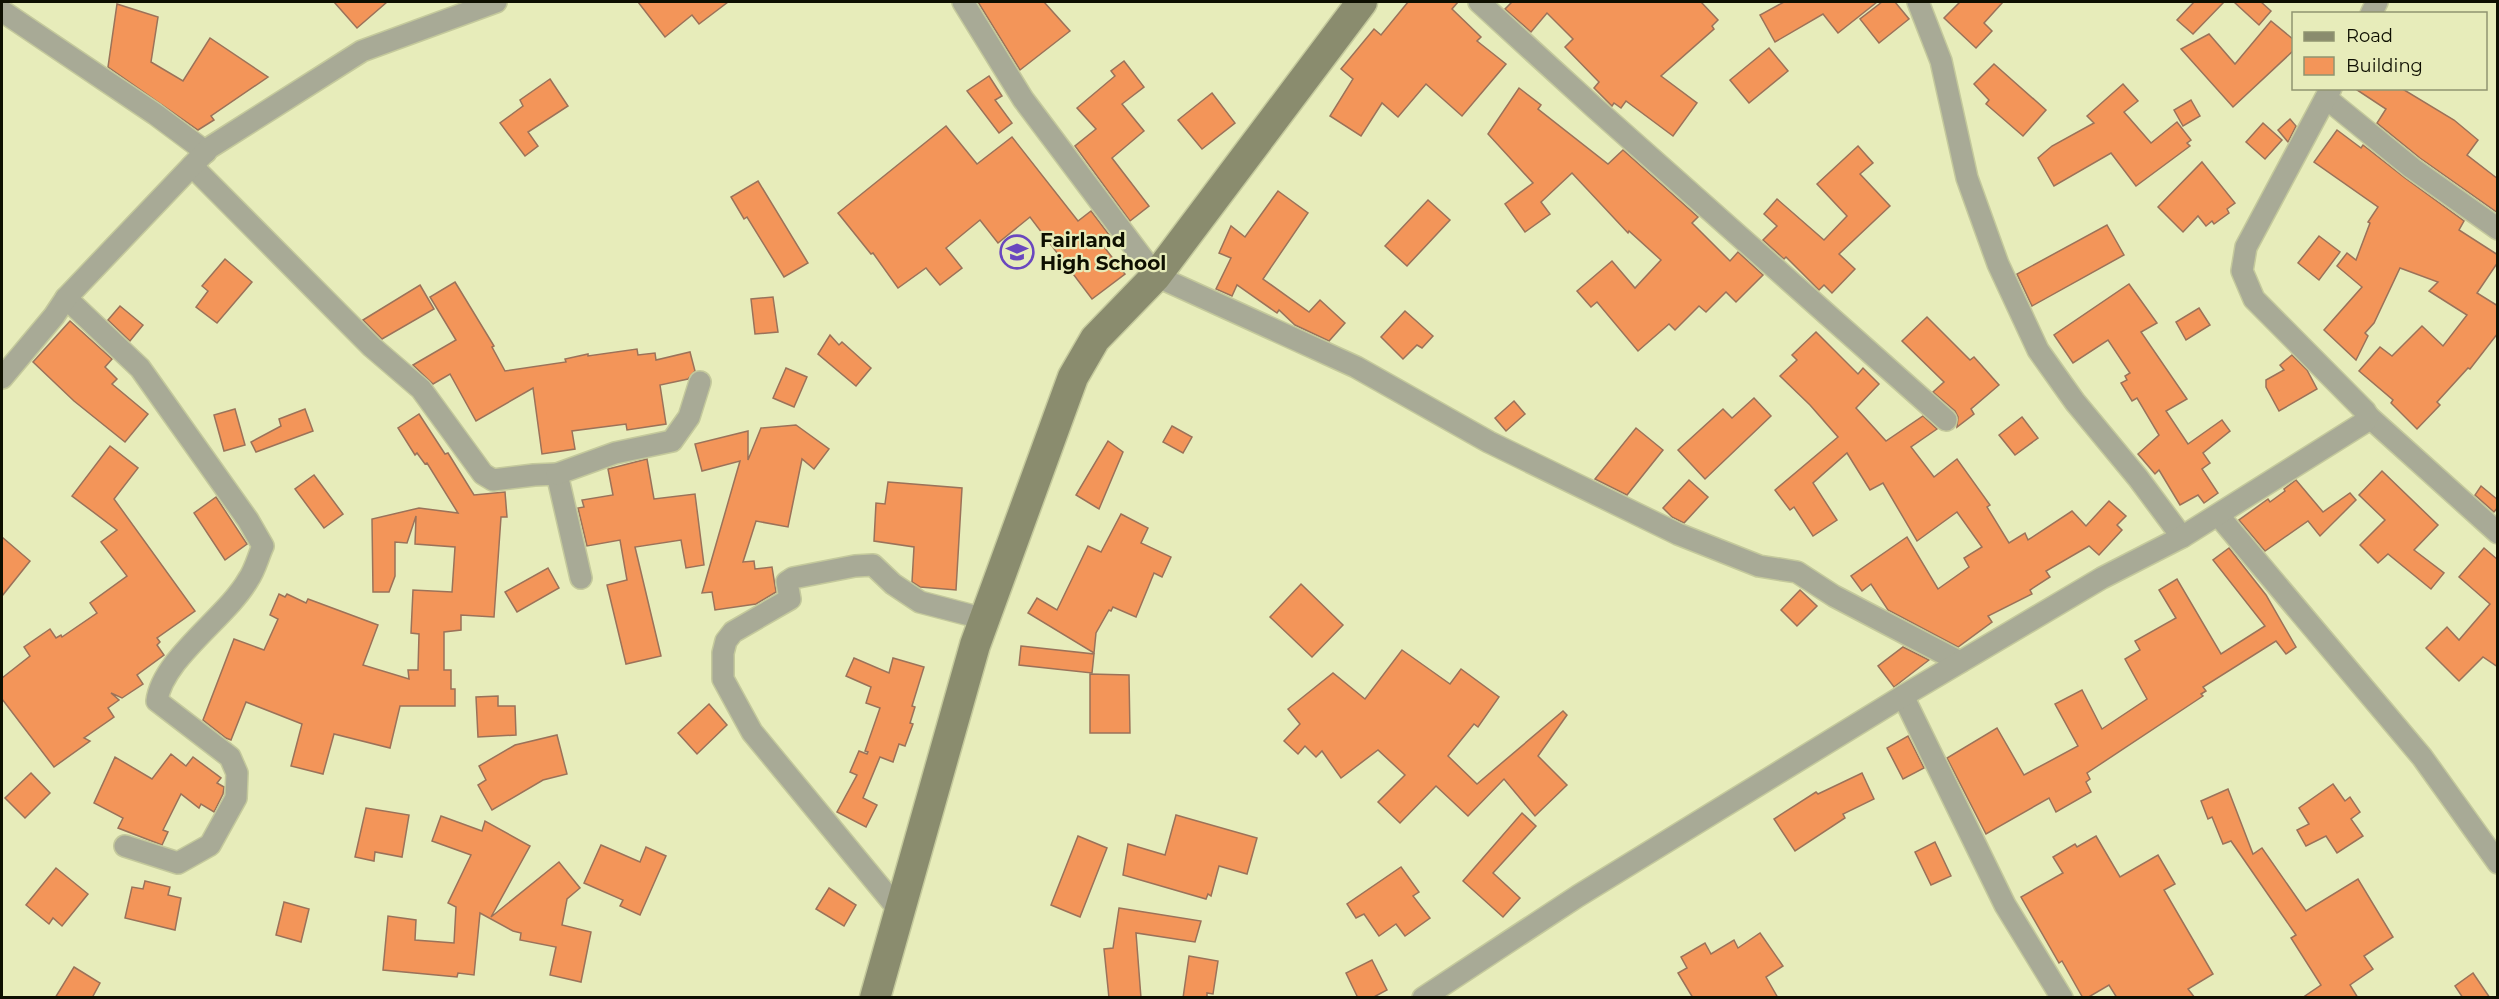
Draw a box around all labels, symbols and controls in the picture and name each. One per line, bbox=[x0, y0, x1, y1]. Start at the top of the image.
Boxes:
legend bbox=[2292, 12, 2487, 90]
text: Road bbox=[2346, 25, 2393, 47]
text: Building bbox=[2346, 55, 2423, 77]
place label: Fairland High School bbox=[1040, 228, 1166, 275]
school or university icon: Fairland High School bbox=[999, 234, 1035, 270]

